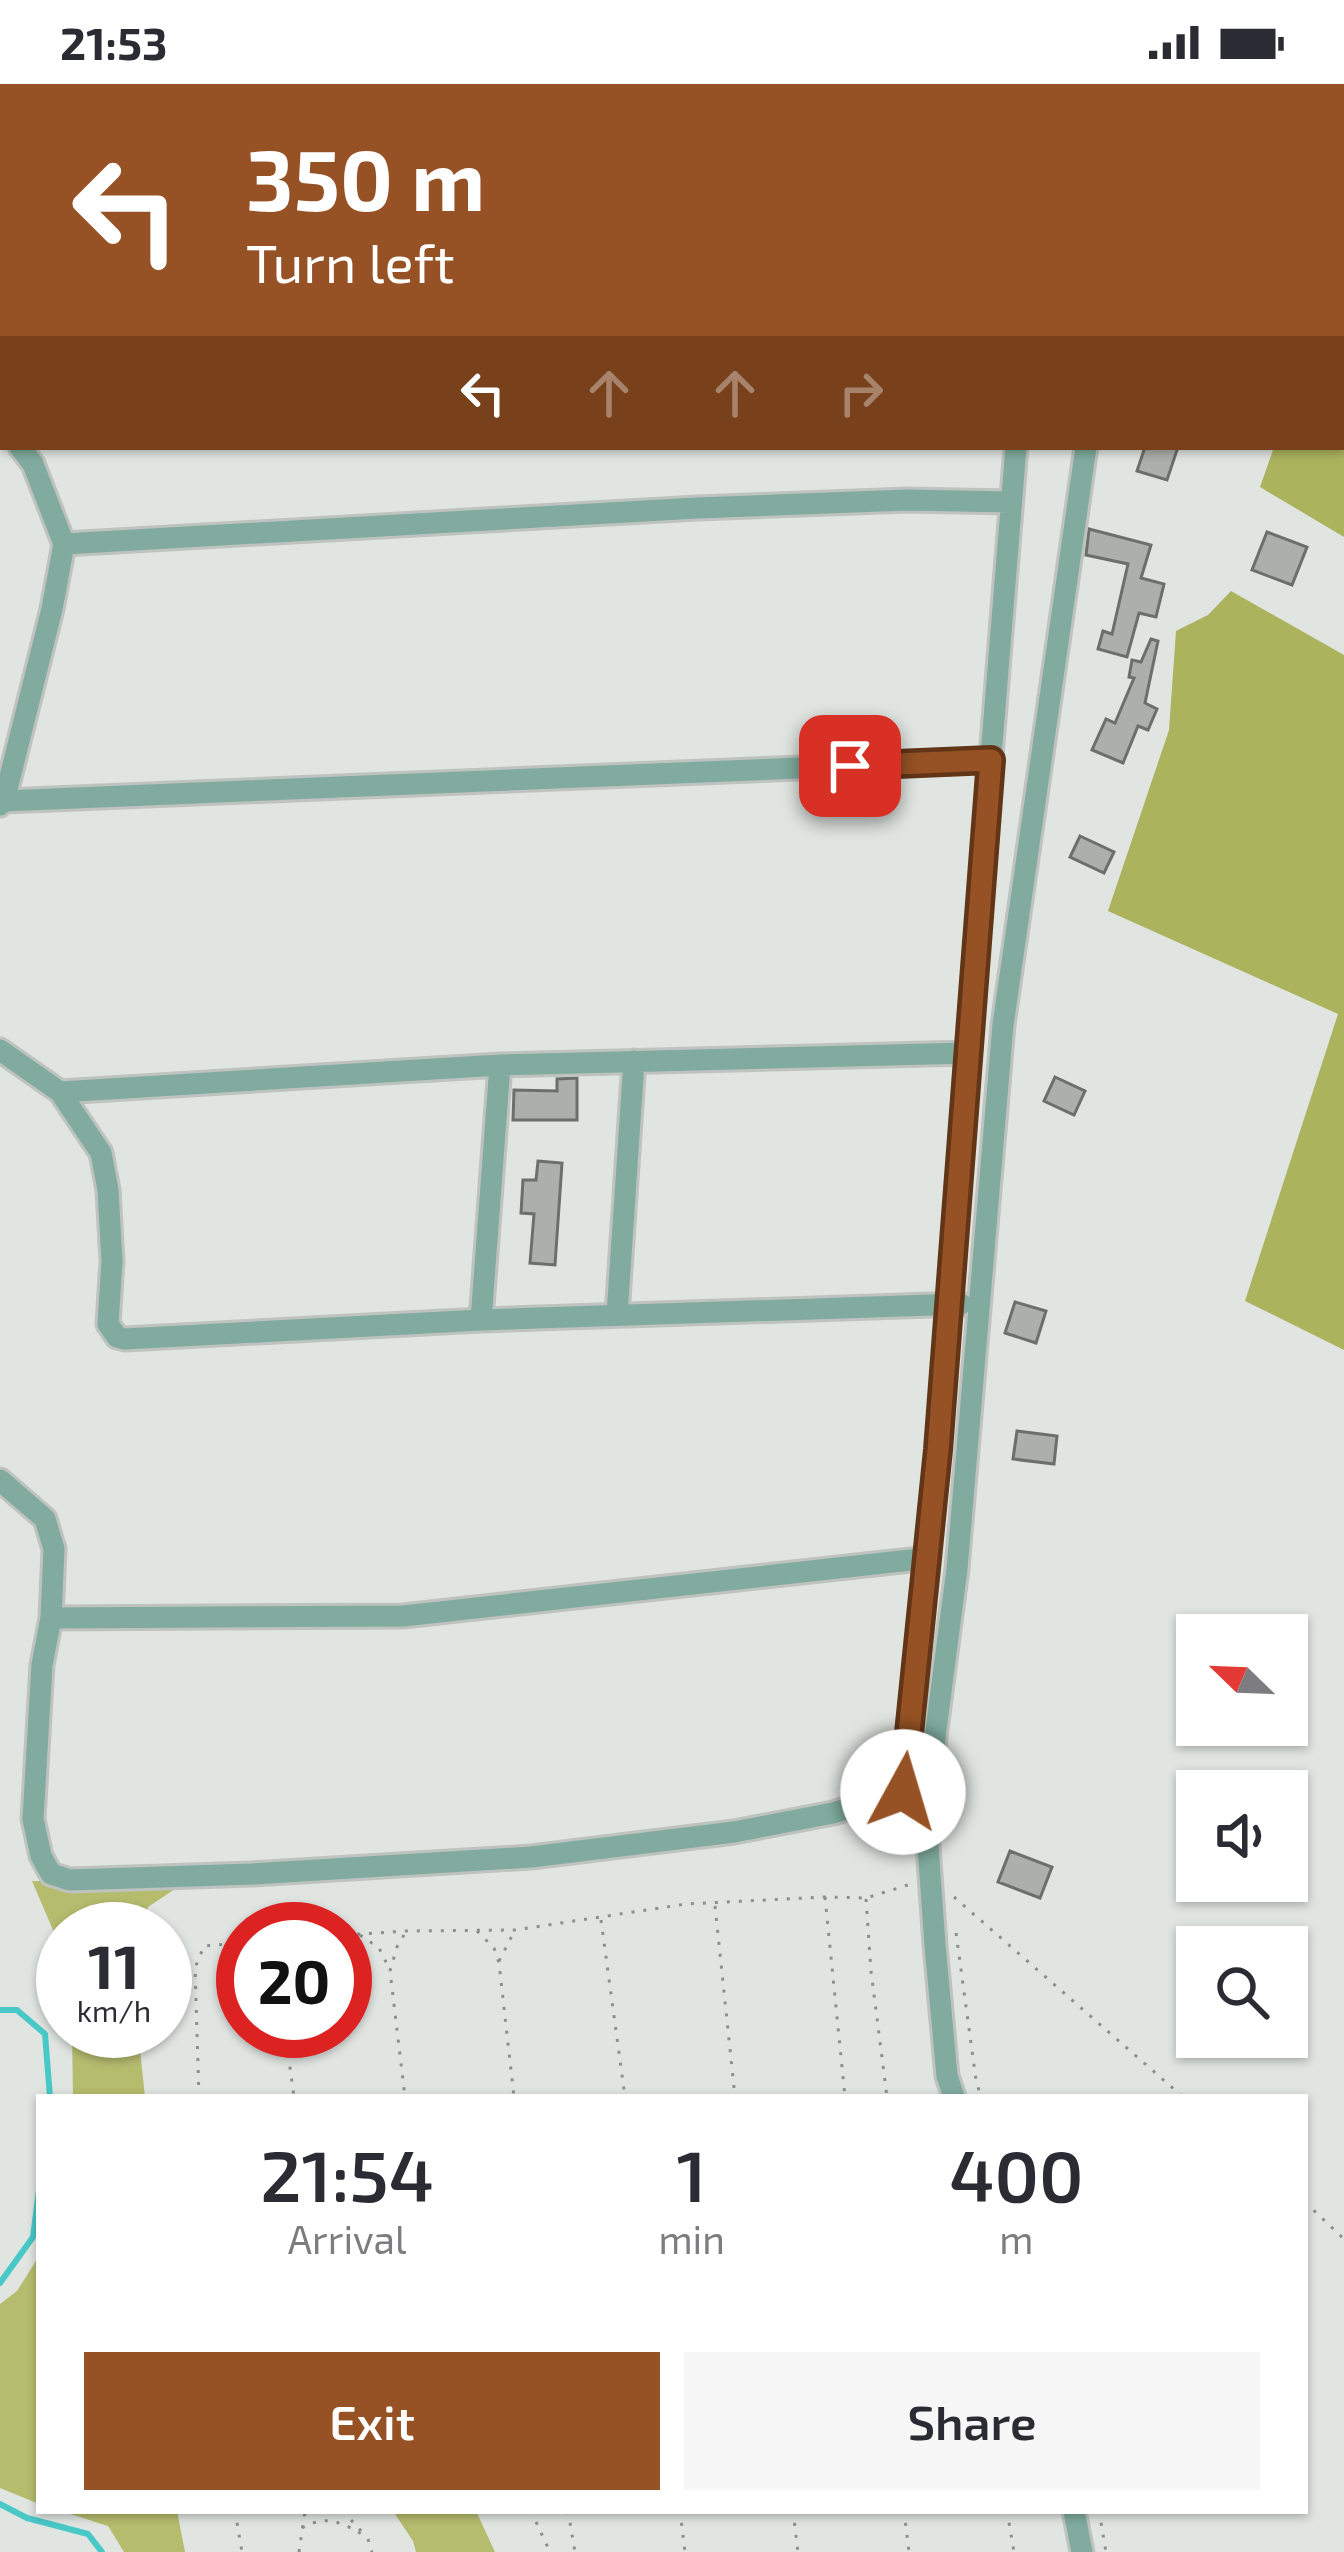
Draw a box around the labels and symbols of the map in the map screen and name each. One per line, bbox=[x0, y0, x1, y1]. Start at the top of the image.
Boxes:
pin bbox=[799, 715, 901, 817]
north arrow bbox=[1176, 1614, 1308, 1746]
position arrow bbox=[840, 1729, 966, 1855]
speed limit sign: 20 bbox=[216, 1902, 372, 2058]

